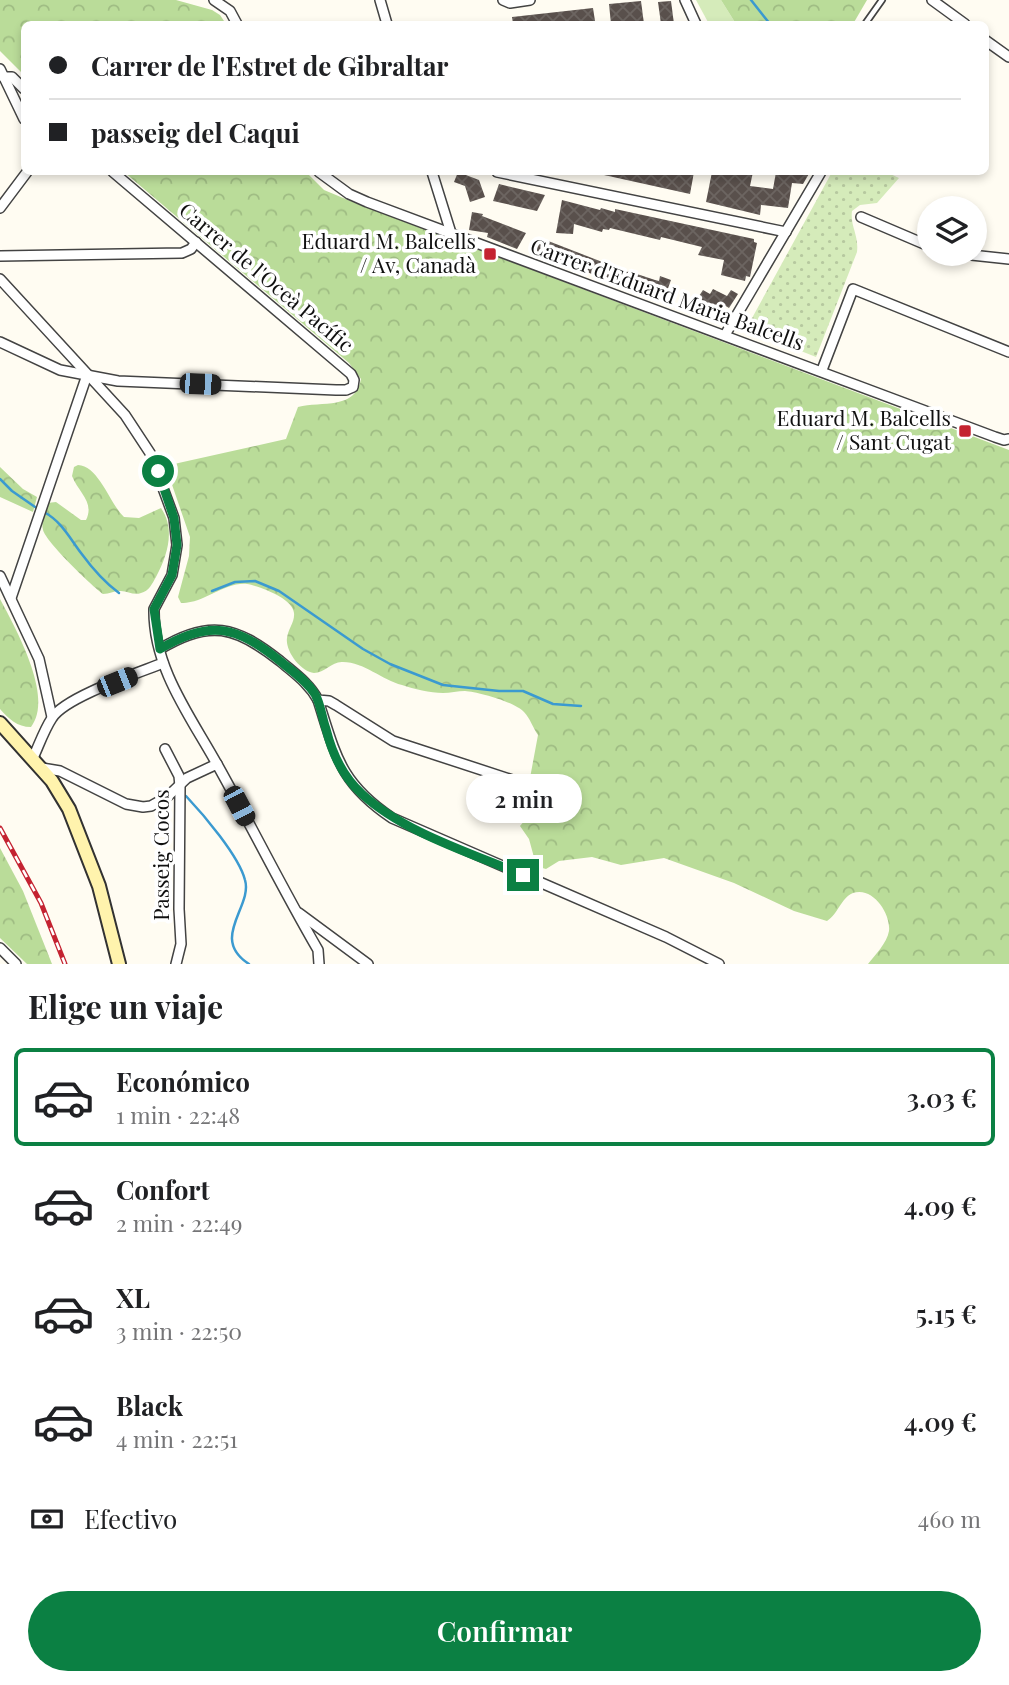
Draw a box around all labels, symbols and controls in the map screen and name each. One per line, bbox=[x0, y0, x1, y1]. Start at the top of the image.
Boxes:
text: Carrer de l'Estret de Gibraltar bbox=[91, 48, 449, 83]
text: passeig del Caqui bbox=[91, 115, 300, 150]
street label: Carrer de l'Oceà Pacífic bbox=[174, 195, 360, 358]
map controls bbox=[917, 196, 987, 266]
button: layers bbox=[917, 196, 987, 266]
place label: Eduard M. Balcells / Av, Canadà bbox=[302, 226, 477, 278]
street label: Carrer d'Eduard Maria Balcells bbox=[527, 230, 808, 356]
marker: Eduard M. Balcells / Av, Canadà bbox=[482, 246, 498, 262]
car bbox=[179, 373, 222, 395]
place label: Eduard M. Balcells / Sant Cugat bbox=[777, 403, 952, 455]
marker: Eduard M. Balcells / Sant Cugat bbox=[957, 423, 973, 439]
route start bbox=[142, 455, 174, 487]
car bbox=[94, 664, 141, 700]
callout: 2 min bbox=[465, 774, 581, 822]
car bbox=[220, 783, 259, 829]
text: 2 min bbox=[495, 783, 553, 814]
street label: Passeig Cocos bbox=[146, 789, 174, 921]
route end bbox=[507, 859, 539, 891]
text: Elige un viaje bbox=[28, 984, 223, 1027]
text: Económico bbox=[116, 1064, 250, 1099]
icon: car bbox=[32, 1066, 95, 1129]
text: 3.03 € bbox=[907, 1080, 977, 1115]
text: 1 min · 22:48 bbox=[116, 1099, 240, 1130]
text: Confort bbox=[116, 1172, 210, 1207]
icon: car bbox=[32, 1174, 95, 1237]
text: 4.09 € bbox=[904, 1188, 977, 1223]
text: 2 min · 22:49 bbox=[116, 1207, 242, 1238]
text: XL bbox=[116, 1280, 150, 1315]
icon: car bbox=[32, 1282, 95, 1345]
text: 5.15 € bbox=[915, 1296, 977, 1331]
text: 3 min · 22:50 bbox=[116, 1315, 242, 1346]
text: Black bbox=[116, 1388, 183, 1423]
icon: car bbox=[32, 1390, 95, 1453]
text: 4.09 € bbox=[904, 1404, 977, 1439]
text: 4 min · 22:51 bbox=[116, 1423, 238, 1454]
icon: cash bbox=[28, 1500, 66, 1538]
text: Efectivo bbox=[84, 1501, 177, 1536]
text: 460 m bbox=[918, 1503, 981, 1534]
button: Confirmar bbox=[28, 1591, 981, 1671]

